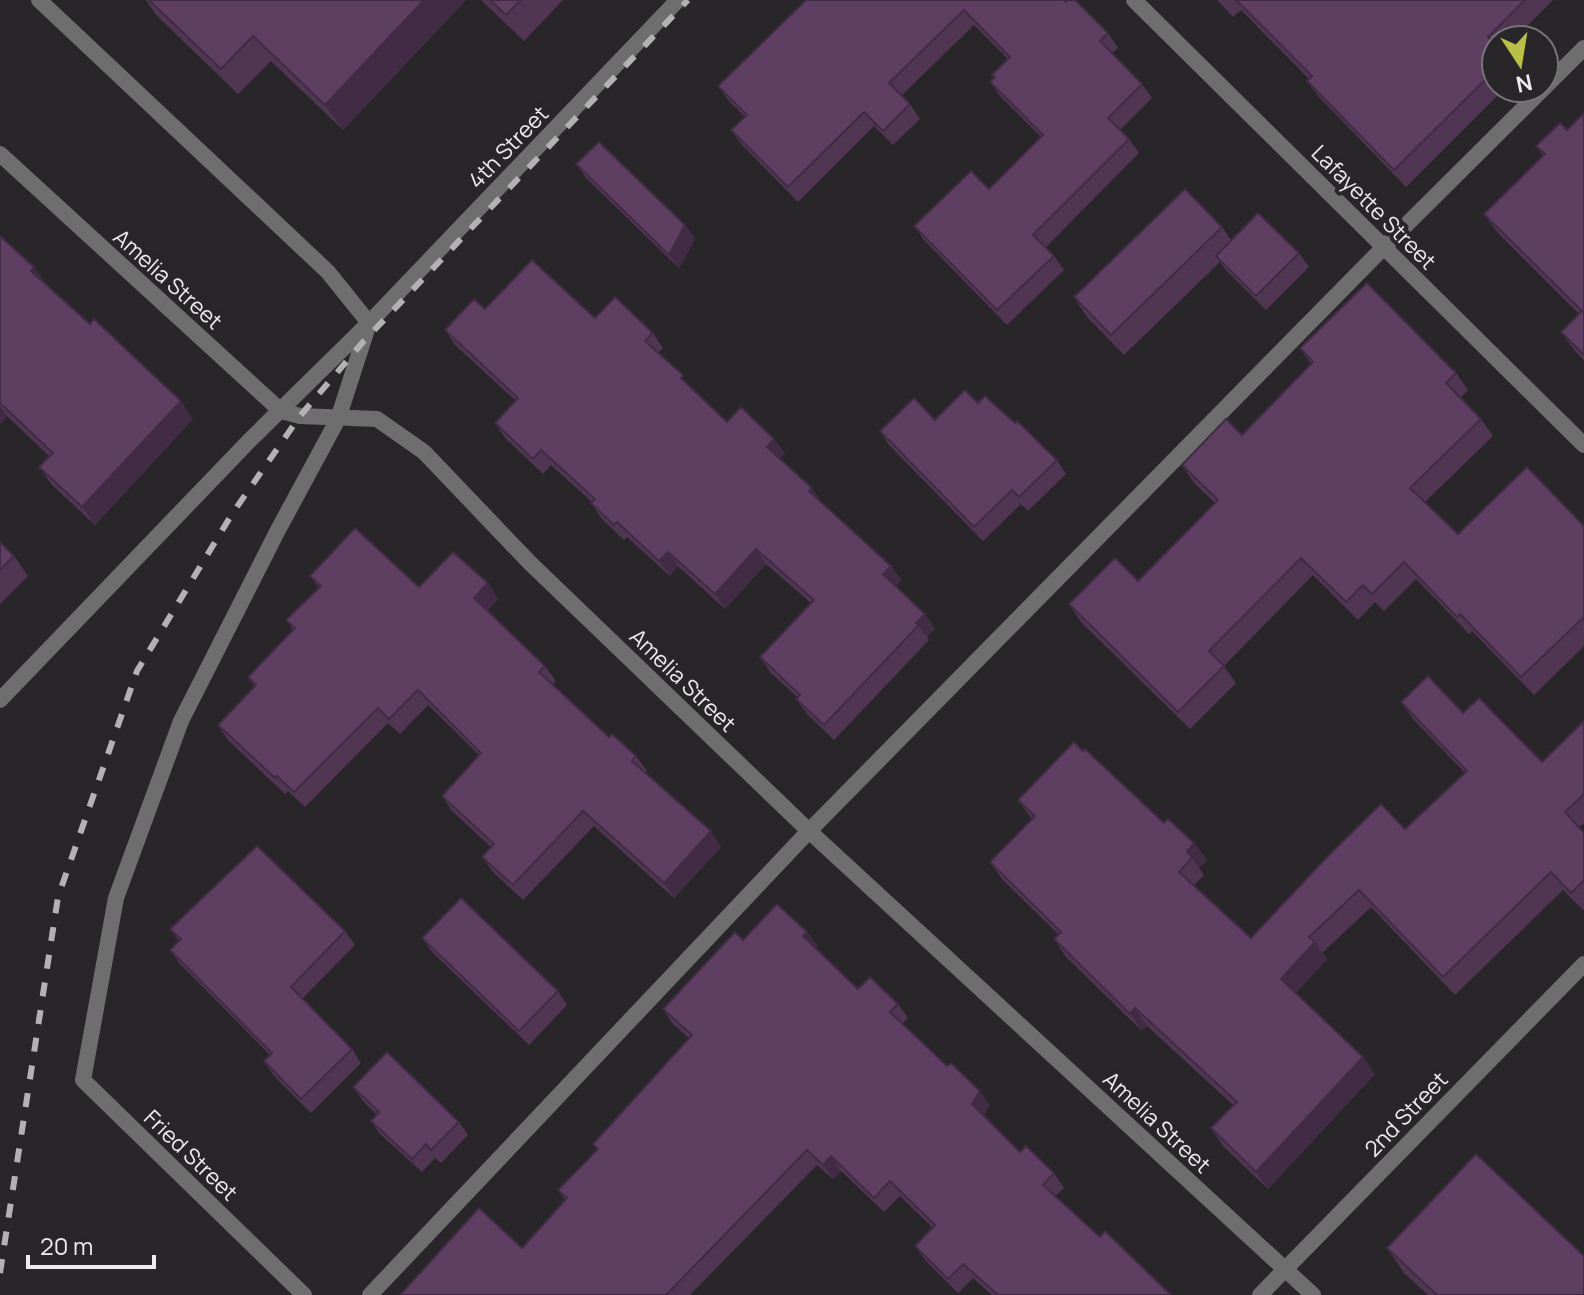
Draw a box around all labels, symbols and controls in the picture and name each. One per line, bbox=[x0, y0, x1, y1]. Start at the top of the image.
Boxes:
north arrow bbox=[1480, 24, 1560, 104]
text: N bbox=[1513, 67, 1535, 100]
street label: 4th Street bbox=[461, 99, 555, 195]
street label: Lafayette Street bbox=[1305, 138, 1443, 276]
street label: Amelia Street bbox=[107, 222, 229, 336]
street label: Amelia Street bbox=[623, 622, 743, 738]
street label: Amelia Street bbox=[1097, 1064, 1217, 1180]
street label: 2nd Street bbox=[1358, 1065, 1454, 1163]
street label: Fried Street bbox=[138, 1103, 244, 1207]
scale bar bbox=[28, 1219, 154, 1269]
text: 20 m bbox=[40, 1229, 93, 1262]

